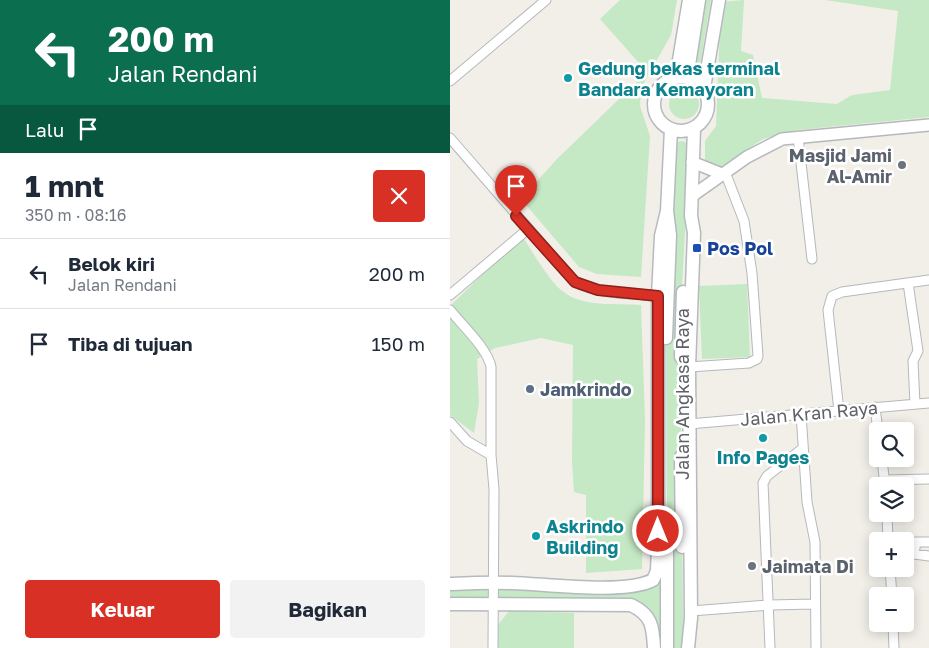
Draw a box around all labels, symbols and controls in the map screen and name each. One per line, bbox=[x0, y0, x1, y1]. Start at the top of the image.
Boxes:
text: 200 m bbox=[108, 18, 214, 60]
icon: left bbox=[25, 20, 90, 85]
place label: Gedung bekas terminal Bandara Kemayoran bbox=[578, 57, 780, 100]
text: Jalan Rendani bbox=[108, 60, 258, 87]
marker: Gedung bekas terminal Bandara Kemayoran bbox=[562, 72, 574, 84]
icon: arrive bbox=[74, 115, 102, 143]
text: Lalu bbox=[25, 118, 64, 141]
place label: Masjid Jami Al-Amir bbox=[789, 144, 892, 187]
marker: Masjid Jami Al-Amir bbox=[896, 159, 908, 171]
pin bbox=[495, 165, 537, 216]
text: 1 mnt bbox=[25, 168, 104, 204]
button: close bbox=[373, 170, 425, 222]
icon: arrive bbox=[502, 172, 530, 200]
text: 350 m · 08:16 bbox=[25, 205, 126, 225]
place label: Pos Pol bbox=[707, 237, 773, 259]
marker: Pos Pol bbox=[691, 242, 703, 254]
text: Belok kiri bbox=[68, 252, 155, 275]
icon: left bbox=[25, 260, 53, 288]
text: 200 m bbox=[369, 262, 425, 285]
text: Jalan Rendani bbox=[68, 275, 177, 295]
street label: Jalan Angkasa Raya bbox=[671, 308, 693, 480]
icon: arrive bbox=[25, 330, 53, 358]
text: Tiba di tujuan bbox=[68, 332, 193, 355]
text: 150 m bbox=[371, 332, 425, 355]
place label: Jamkrindo bbox=[540, 378, 632, 400]
marker: Jamkrindo bbox=[524, 383, 536, 395]
street label: Jalan Kran Raya bbox=[739, 396, 879, 430]
map controls bbox=[869, 422, 914, 632]
button: search bbox=[869, 422, 914, 467]
marker: Info Pages bbox=[757, 432, 769, 444]
place label: Info Pages bbox=[717, 446, 809, 468]
button: layers bbox=[869, 477, 914, 522]
position arrow bbox=[631, 504, 683, 556]
place label: Askrindo Building bbox=[546, 515, 624, 558]
marker: Askrindo Building bbox=[530, 530, 542, 542]
button: + bbox=[869, 532, 914, 577]
place label: Jaimata Di bbox=[762, 555, 854, 577]
marker: Jaimata Di bbox=[746, 560, 758, 572]
button: Keluar bbox=[25, 580, 220, 638]
button: Bagikan bbox=[230, 580, 425, 638]
button: − bbox=[869, 587, 914, 632]

